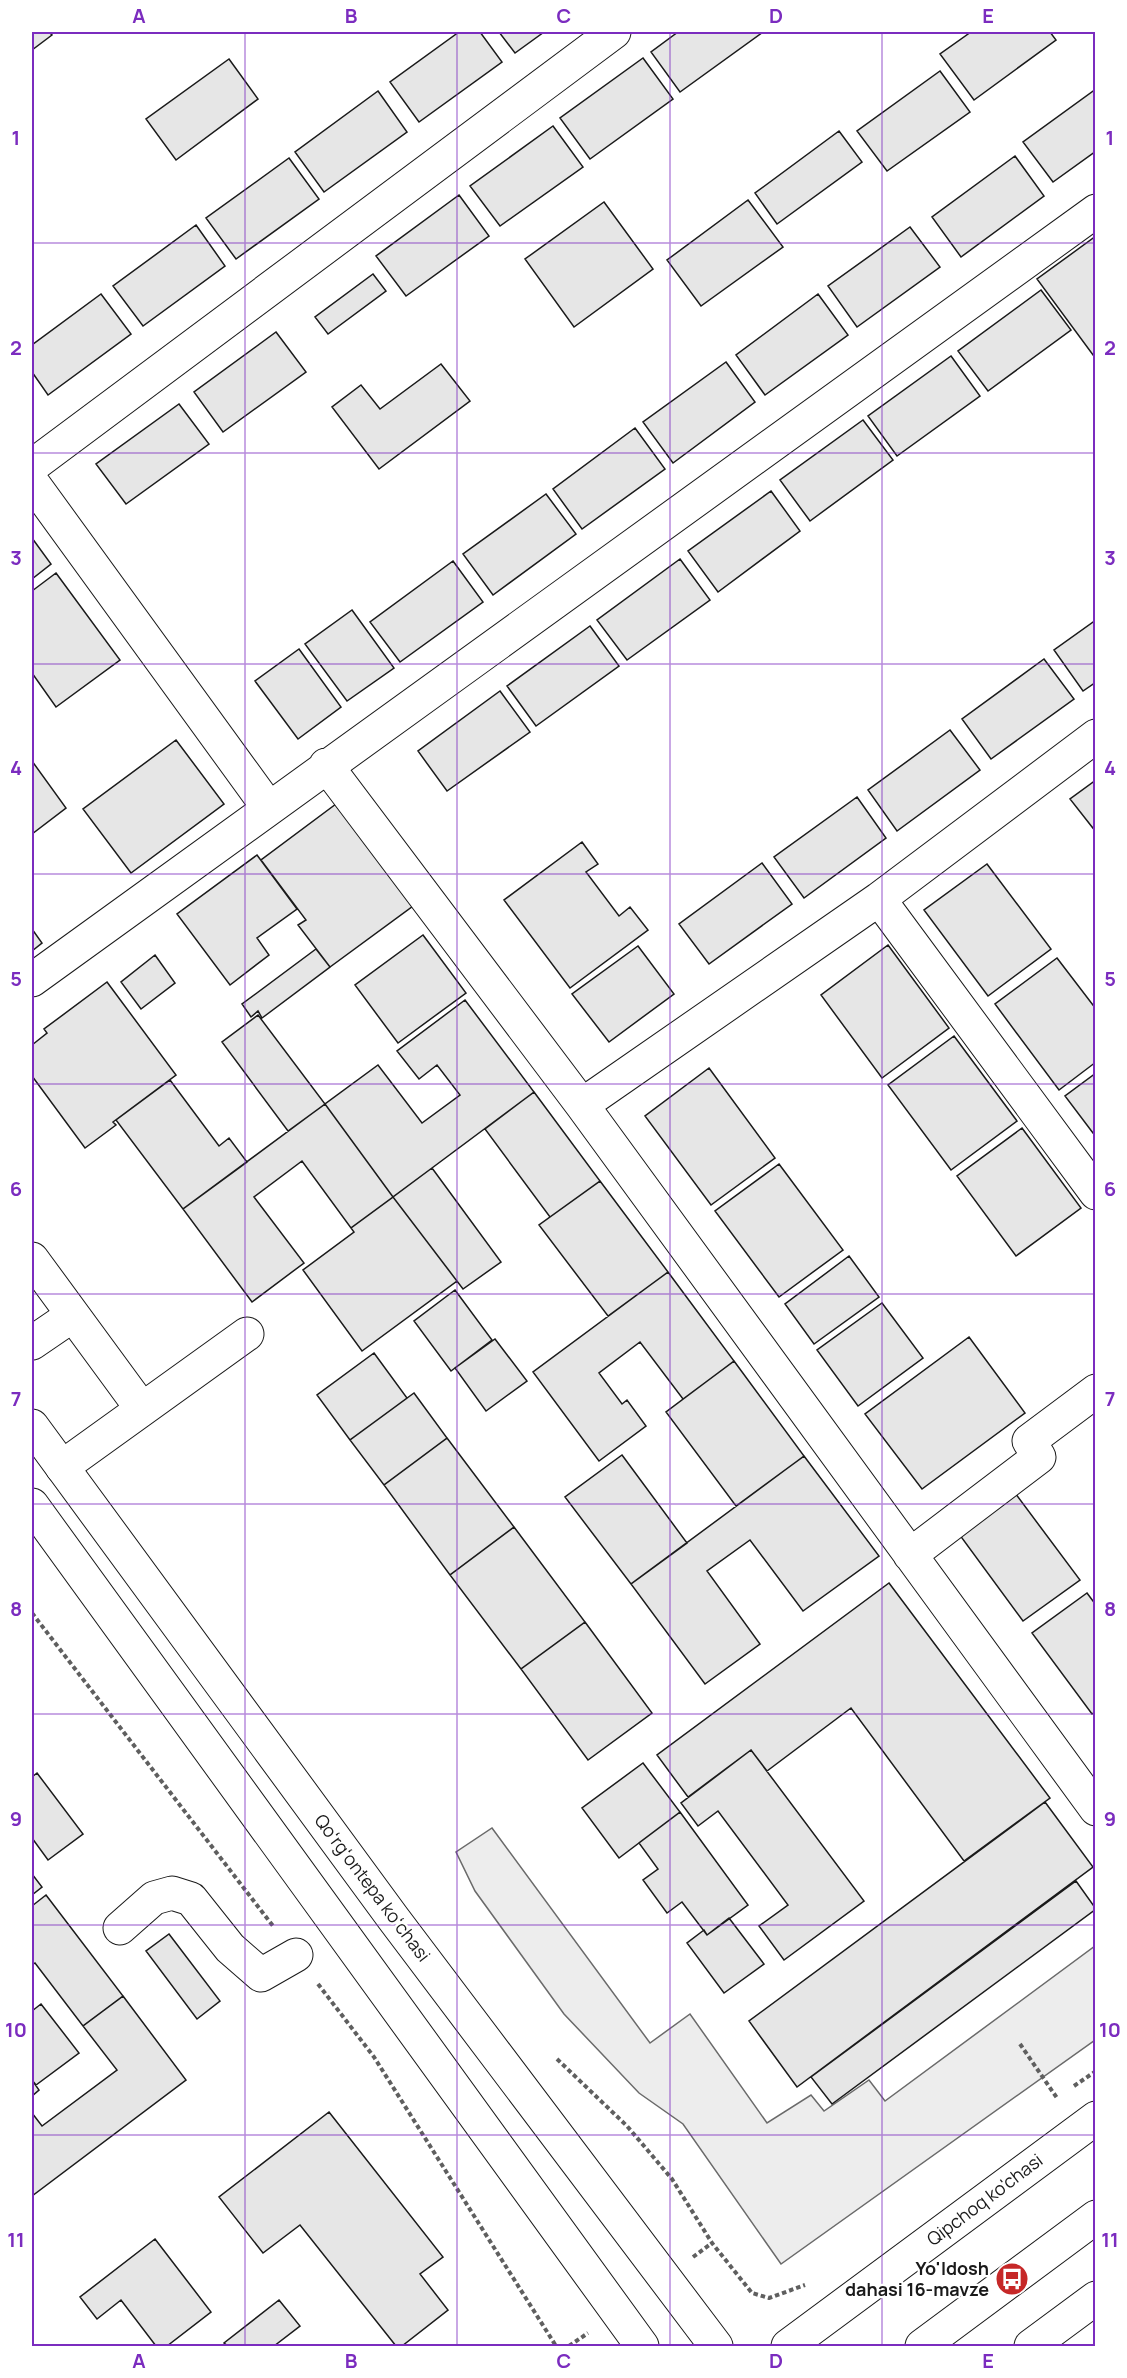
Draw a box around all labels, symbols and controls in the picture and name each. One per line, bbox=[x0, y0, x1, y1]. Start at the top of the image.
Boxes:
text: A bbox=[132, 2, 146, 29]
text: B bbox=[345, 2, 358, 29]
text: C bbox=[557, 2, 571, 29]
text: D bbox=[769, 2, 783, 29]
text: E bbox=[982, 2, 994, 29]
text: 1 bbox=[12, 124, 20, 151]
text: 1 bbox=[1106, 124, 1114, 151]
text: 2 bbox=[10, 334, 22, 361]
text: 2 bbox=[1104, 334, 1116, 361]
text: 3 bbox=[10, 544, 22, 571]
text: 3 bbox=[1104, 544, 1116, 571]
text: 4 bbox=[10, 754, 22, 781]
text: 4 bbox=[1104, 754, 1116, 781]
text: 5 bbox=[10, 965, 22, 992]
text: 5 bbox=[1104, 965, 1116, 992]
text: 6 bbox=[10, 1175, 22, 1202]
text: 6 bbox=[1104, 1175, 1116, 1202]
text: 7 bbox=[11, 1385, 21, 1412]
text: 7 bbox=[1105, 1385, 1115, 1412]
text: 8 bbox=[10, 1595, 22, 1622]
text: 8 bbox=[1104, 1595, 1116, 1622]
text: 9 bbox=[10, 1805, 22, 1832]
text: 9 bbox=[1104, 1805, 1116, 1832]
street label: Qoʻrgʻontepa koʻchasi bbox=[309, 1809, 436, 1966]
text: 10 bbox=[5, 2016, 27, 2043]
text: 10 bbox=[1099, 2016, 1121, 2043]
street label: Qipchoq ko'chasi bbox=[922, 2148, 1047, 2251]
text: 11 bbox=[7, 2226, 25, 2253]
text: 11 bbox=[1101, 2226, 1119, 2253]
place label: Yo'ldosh dahasi 16-mavze bbox=[845, 2256, 989, 2301]
bus stop icon: Yo'ldosh dahasi 16-mavze bbox=[994, 2261, 1030, 2297]
text: A bbox=[132, 2347, 146, 2374]
text: B bbox=[345, 2347, 358, 2374]
text: C bbox=[557, 2347, 571, 2374]
text: D bbox=[769, 2347, 783, 2374]
text: E bbox=[982, 2347, 994, 2374]

